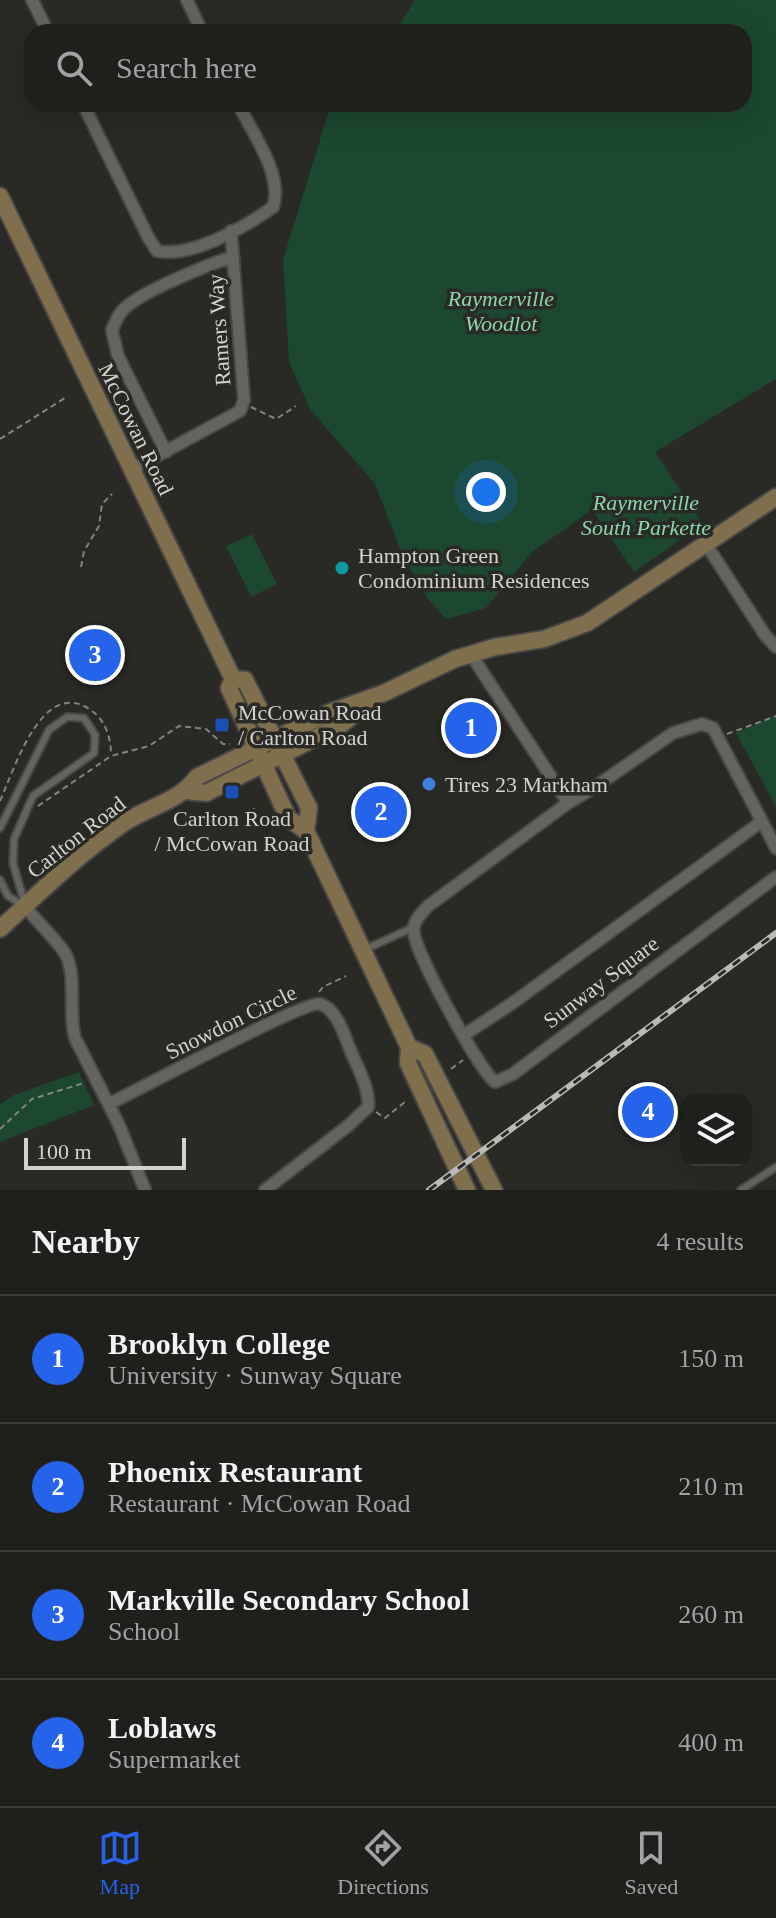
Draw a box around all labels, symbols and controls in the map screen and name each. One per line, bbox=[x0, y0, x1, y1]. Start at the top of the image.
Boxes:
search box bbox=[24, 24, 752, 112]
icon: search bbox=[52, 46, 96, 90]
text: Search here bbox=[116, 51, 257, 84]
street label: Ramers Way bbox=[203, 273, 235, 387]
park label: Raymerville Woodlot bbox=[447, 286, 554, 336]
street label: McCowan Road bbox=[93, 359, 179, 499]
your location bbox=[466, 472, 506, 512]
park label: Raymerville South Parkette bbox=[581, 490, 711, 540]
place label: Hampton Green Condominium Residences bbox=[358, 543, 590, 593]
marker: Hampton Green Condominium Residences bbox=[333, 559, 351, 577]
pin: 3 bbox=[69, 625, 121, 685]
pin: 1 bbox=[445, 698, 497, 758]
place label: McCowan Road / Carlton Road bbox=[238, 700, 382, 750]
marker: McCowan Road / Carlton Road bbox=[213, 716, 231, 734]
place label: Tires 23 Markham bbox=[445, 772, 608, 797]
marker: Tires 23 Markham bbox=[420, 775, 438, 793]
pin: 2 bbox=[355, 782, 407, 842]
marker: Carlton Road / McCowan Road bbox=[223, 783, 241, 801]
street label: Carlton Road bbox=[22, 791, 130, 883]
place label: Carlton Road / McCowan Road bbox=[154, 806, 310, 856]
street label: Sunway Square bbox=[539, 931, 663, 1033]
street label: Snowdon Circle bbox=[162, 980, 300, 1064]
pin: 4 bbox=[622, 1082, 674, 1142]
map controls bbox=[680, 1094, 752, 1166]
button: layers bbox=[680, 1094, 752, 1166]
scale bar bbox=[24, 1134, 186, 1170]
text: 100 m bbox=[36, 1139, 92, 1164]
text: Nearby bbox=[32, 1223, 140, 1260]
text: 4 results bbox=[657, 1227, 744, 1256]
text: Brooklyn College bbox=[108, 1327, 330, 1360]
text: 1 bbox=[52, 1344, 65, 1373]
text: 150 m bbox=[678, 1344, 744, 1373]
text: University · Sunway Square bbox=[108, 1361, 402, 1390]
text: Phoenix Restaurant bbox=[108, 1455, 362, 1488]
text: 2 bbox=[52, 1472, 65, 1501]
text: 210 m bbox=[678, 1472, 744, 1501]
text: Restaurant · McCowan Road bbox=[108, 1489, 411, 1518]
text: Markville Secondary School bbox=[108, 1583, 470, 1616]
text: 3 bbox=[52, 1600, 65, 1629]
text: 260 m bbox=[678, 1600, 744, 1629]
text: School bbox=[108, 1617, 180, 1646]
text: Loblaws bbox=[108, 1711, 216, 1744]
text: 4 bbox=[52, 1728, 65, 1757]
text: 400 m bbox=[678, 1728, 744, 1757]
text: Supermarket bbox=[108, 1745, 241, 1774]
tab: Map bbox=[98, 1826, 142, 1900]
tab: Directions bbox=[337, 1826, 429, 1900]
tab: Saved bbox=[624, 1826, 678, 1900]

